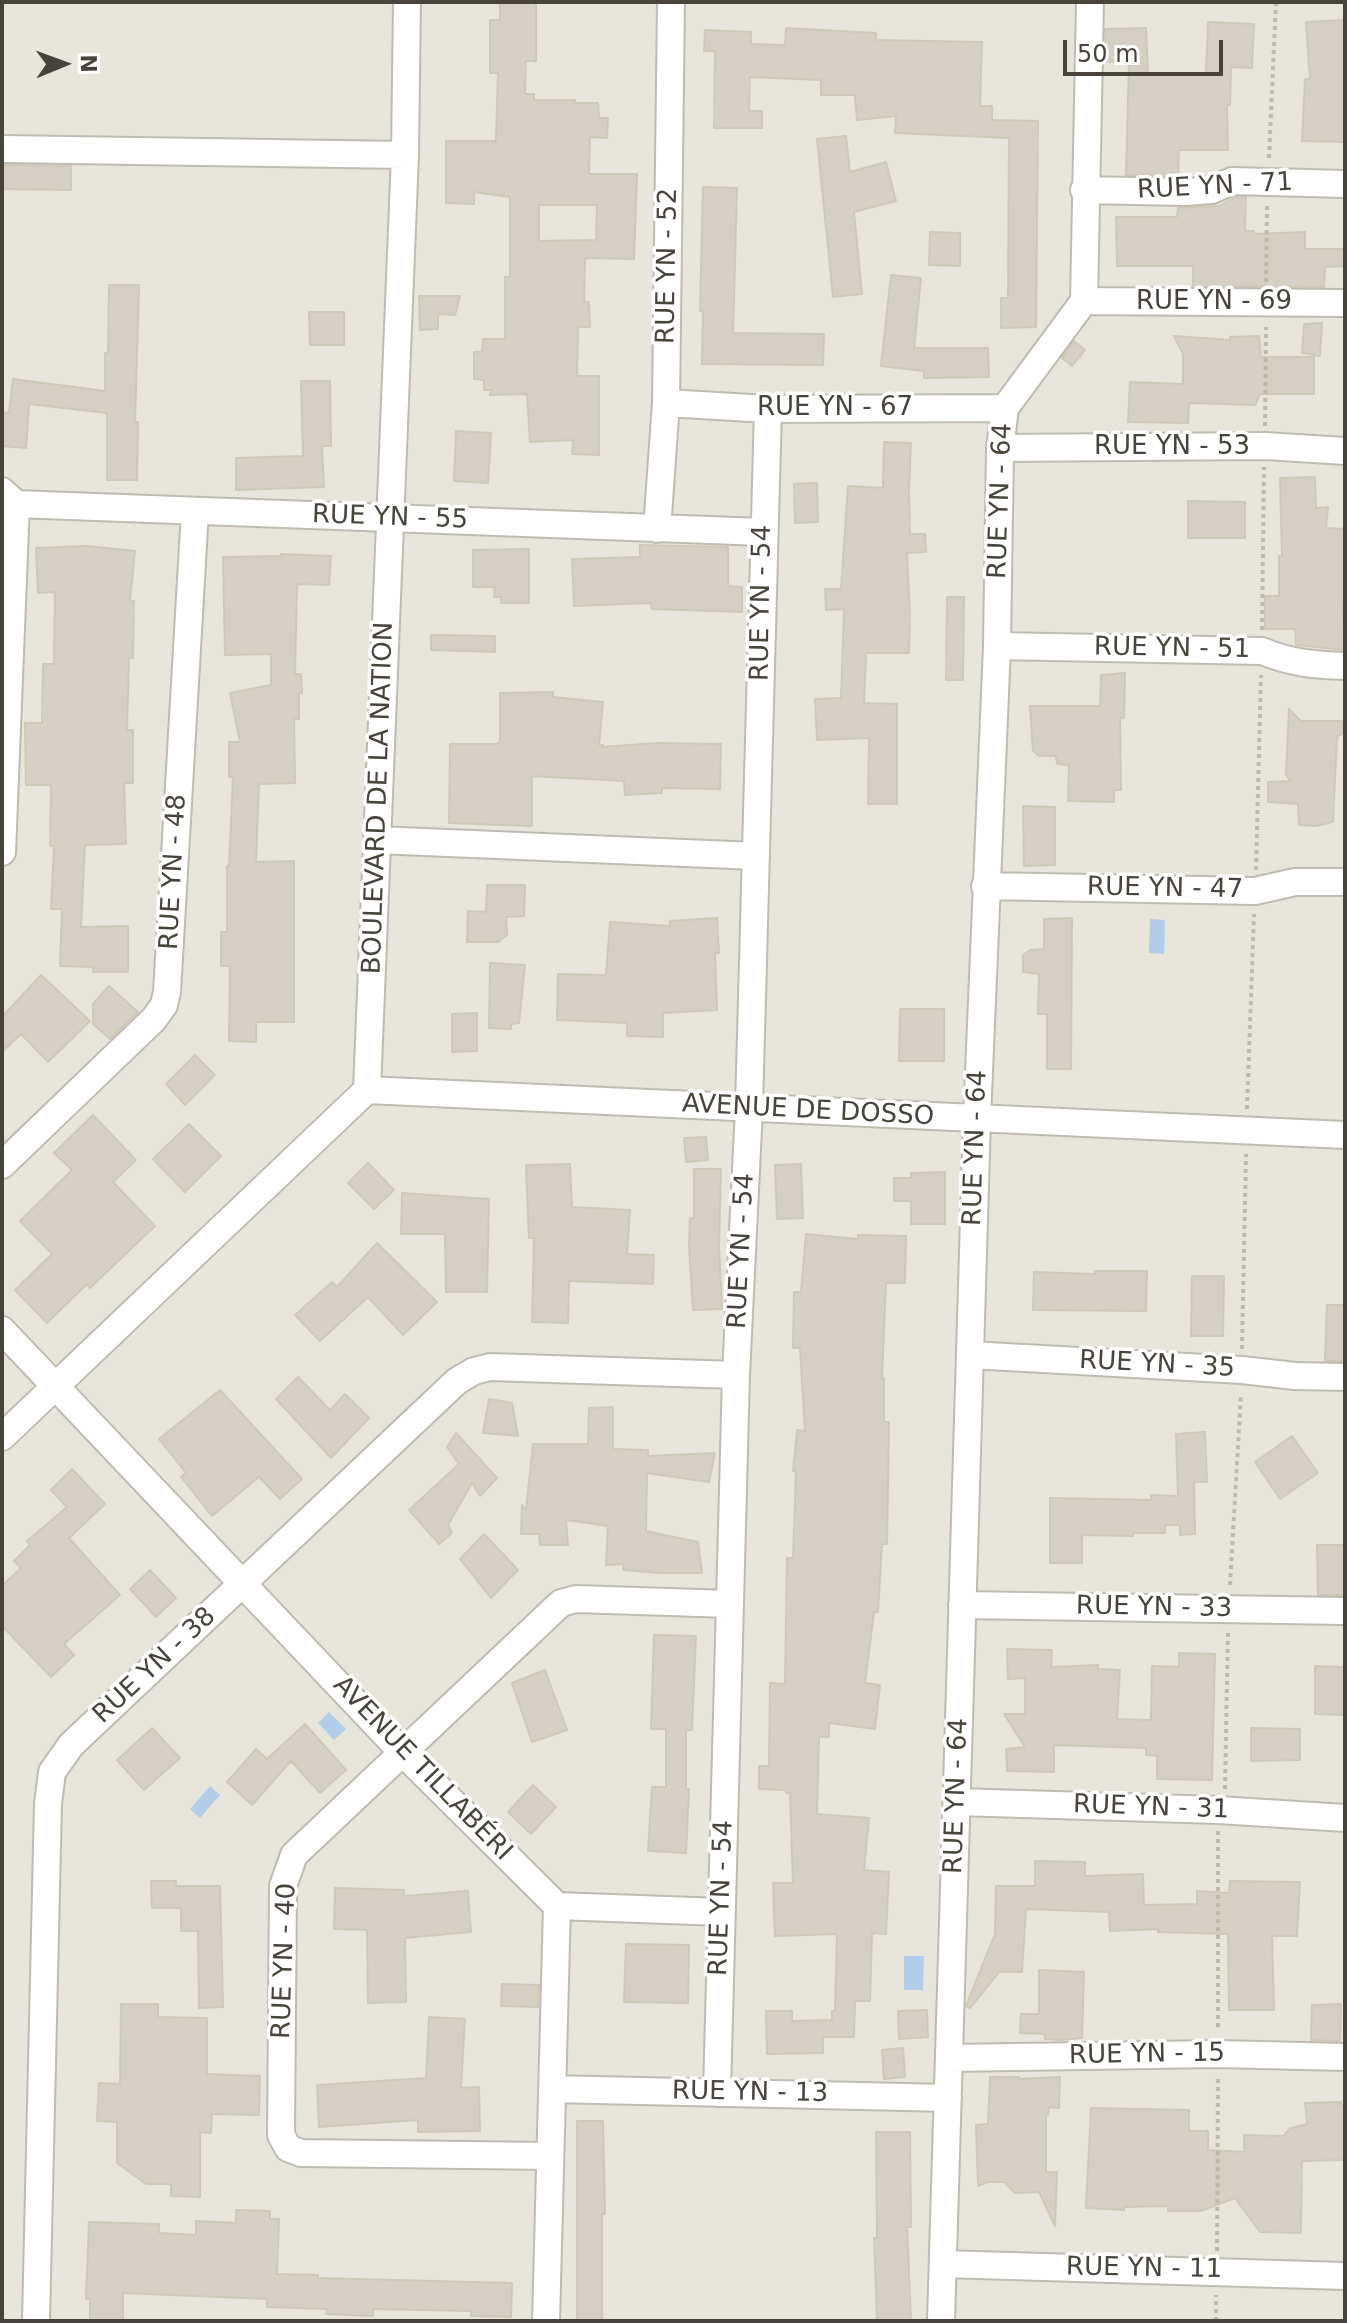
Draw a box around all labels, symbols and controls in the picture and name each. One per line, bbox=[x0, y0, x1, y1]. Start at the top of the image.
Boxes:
north arrow bbox=[24, 24, 104, 104]
scale bar bbox=[1067, 24, 1227, 74]
text: 50 m bbox=[1077, 40, 1139, 68]
text: N bbox=[76, 54, 101, 73]
street label: RUE YN - 71 bbox=[1136, 167, 1294, 207]
street label: RUE YN - 52 bbox=[651, 188, 685, 344]
street label: RUE YN - 69 bbox=[1136, 286, 1292, 318]
street label: RUE YN - 67 bbox=[757, 392, 913, 424]
street label: RUE YN - 64 bbox=[983, 422, 1019, 580]
street label: RUE YN - 53 bbox=[1094, 431, 1250, 463]
street label: RUE YN - 55 bbox=[311, 500, 469, 536]
street label: RUE YN - 54 bbox=[745, 525, 779, 681]
street label: BOULEVARD DE LA NATION bbox=[357, 621, 401, 975]
street label: RUE YN - 51 bbox=[1094, 632, 1250, 666]
street label: RUE YN - 48 bbox=[154, 793, 194, 951]
street label: RUE YN - 47 bbox=[1087, 872, 1243, 906]
street label: RUE YN - 64 bbox=[958, 1069, 994, 1227]
street label: AVENUE DE DOSSO bbox=[681, 1089, 935, 1133]
street label: RUE YN - 54 bbox=[722, 1172, 762, 1330]
street label: RUE YN - 35 bbox=[1078, 1345, 1236, 1385]
street label: RUE YN - 33 bbox=[1076, 1591, 1232, 1625]
street label: RUE YN - 38 bbox=[87, 1601, 223, 1731]
street label: AVENUE TILLABÉRI bbox=[326, 1670, 518, 1868]
street label: RUE YN - 64 bbox=[939, 1717, 975, 1875]
street label: RUE YN - 31 bbox=[1072, 1790, 1230, 1826]
street label: RUE YN - 54 bbox=[704, 1819, 740, 1977]
street label: RUE YN - 40 bbox=[267, 1882, 303, 2040]
street label: RUE YN - 15 bbox=[1069, 2038, 1225, 2072]
street label: RUE YN - 13 bbox=[672, 2076, 828, 2110]
street label: RUE YN - 11 bbox=[1066, 2252, 1222, 2286]

